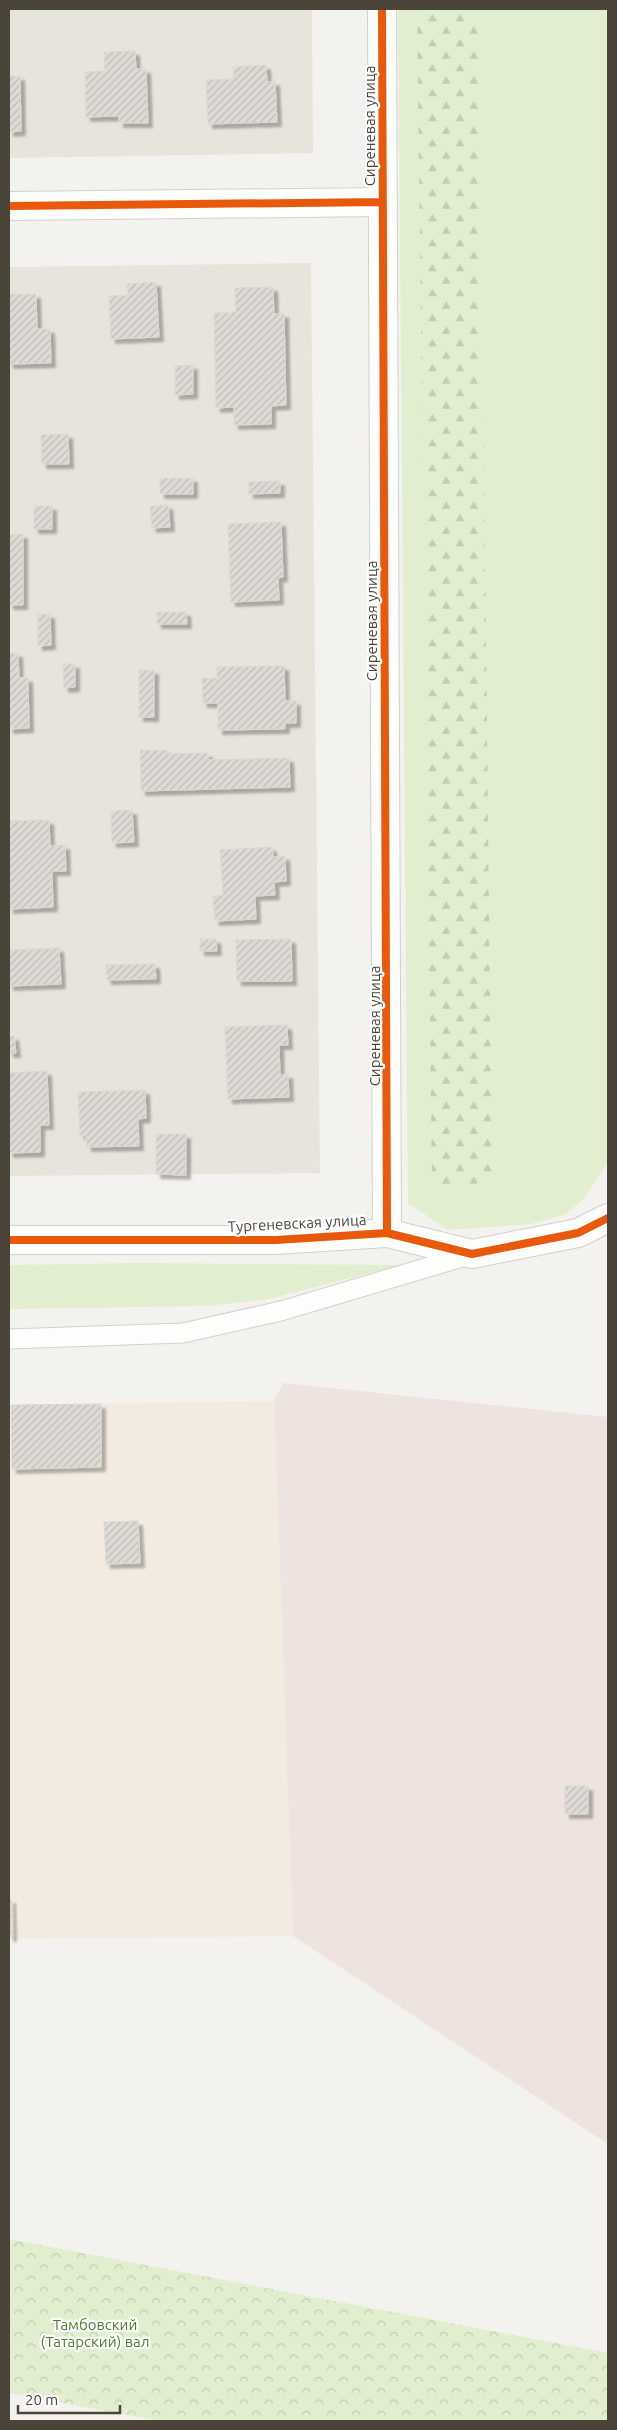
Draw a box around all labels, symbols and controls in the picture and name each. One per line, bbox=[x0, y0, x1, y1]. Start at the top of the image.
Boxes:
street label: Сиреневая улица bbox=[361, 66, 378, 186]
street label: Сиреневая улица bbox=[363, 561, 380, 681]
street label: Сиреневая улица bbox=[366, 966, 383, 1086]
street label: Тургеневская улица bbox=[227, 1211, 367, 1235]
park label: Тамбовский (Татарский) вал bbox=[41, 2316, 149, 2350]
scale bar bbox=[18, 2382, 120, 2414]
text: 20 m bbox=[25, 2391, 58, 2408]

